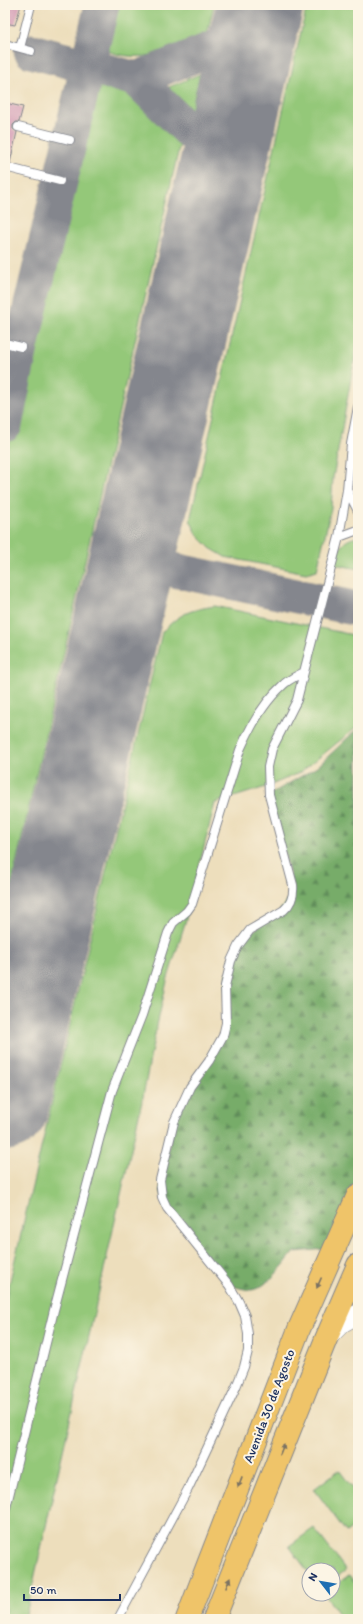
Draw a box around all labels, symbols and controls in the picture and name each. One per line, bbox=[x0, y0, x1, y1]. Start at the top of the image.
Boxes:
one-way arrow bbox=[316, 1278, 322, 1289]
street label: Avenida 30 de Agosto bbox=[240, 1347, 298, 1465]
one-way arrow bbox=[279, 1443, 285, 1455]
one-way arrow bbox=[236, 1476, 242, 1488]
north arrow bbox=[301, 1562, 341, 1602]
text: N bbox=[305, 1571, 320, 1584]
scale bar bbox=[24, 1576, 120, 1602]
one-way arrow bbox=[226, 1576, 232, 1588]
text: 50 m bbox=[30, 1583, 56, 1597]

